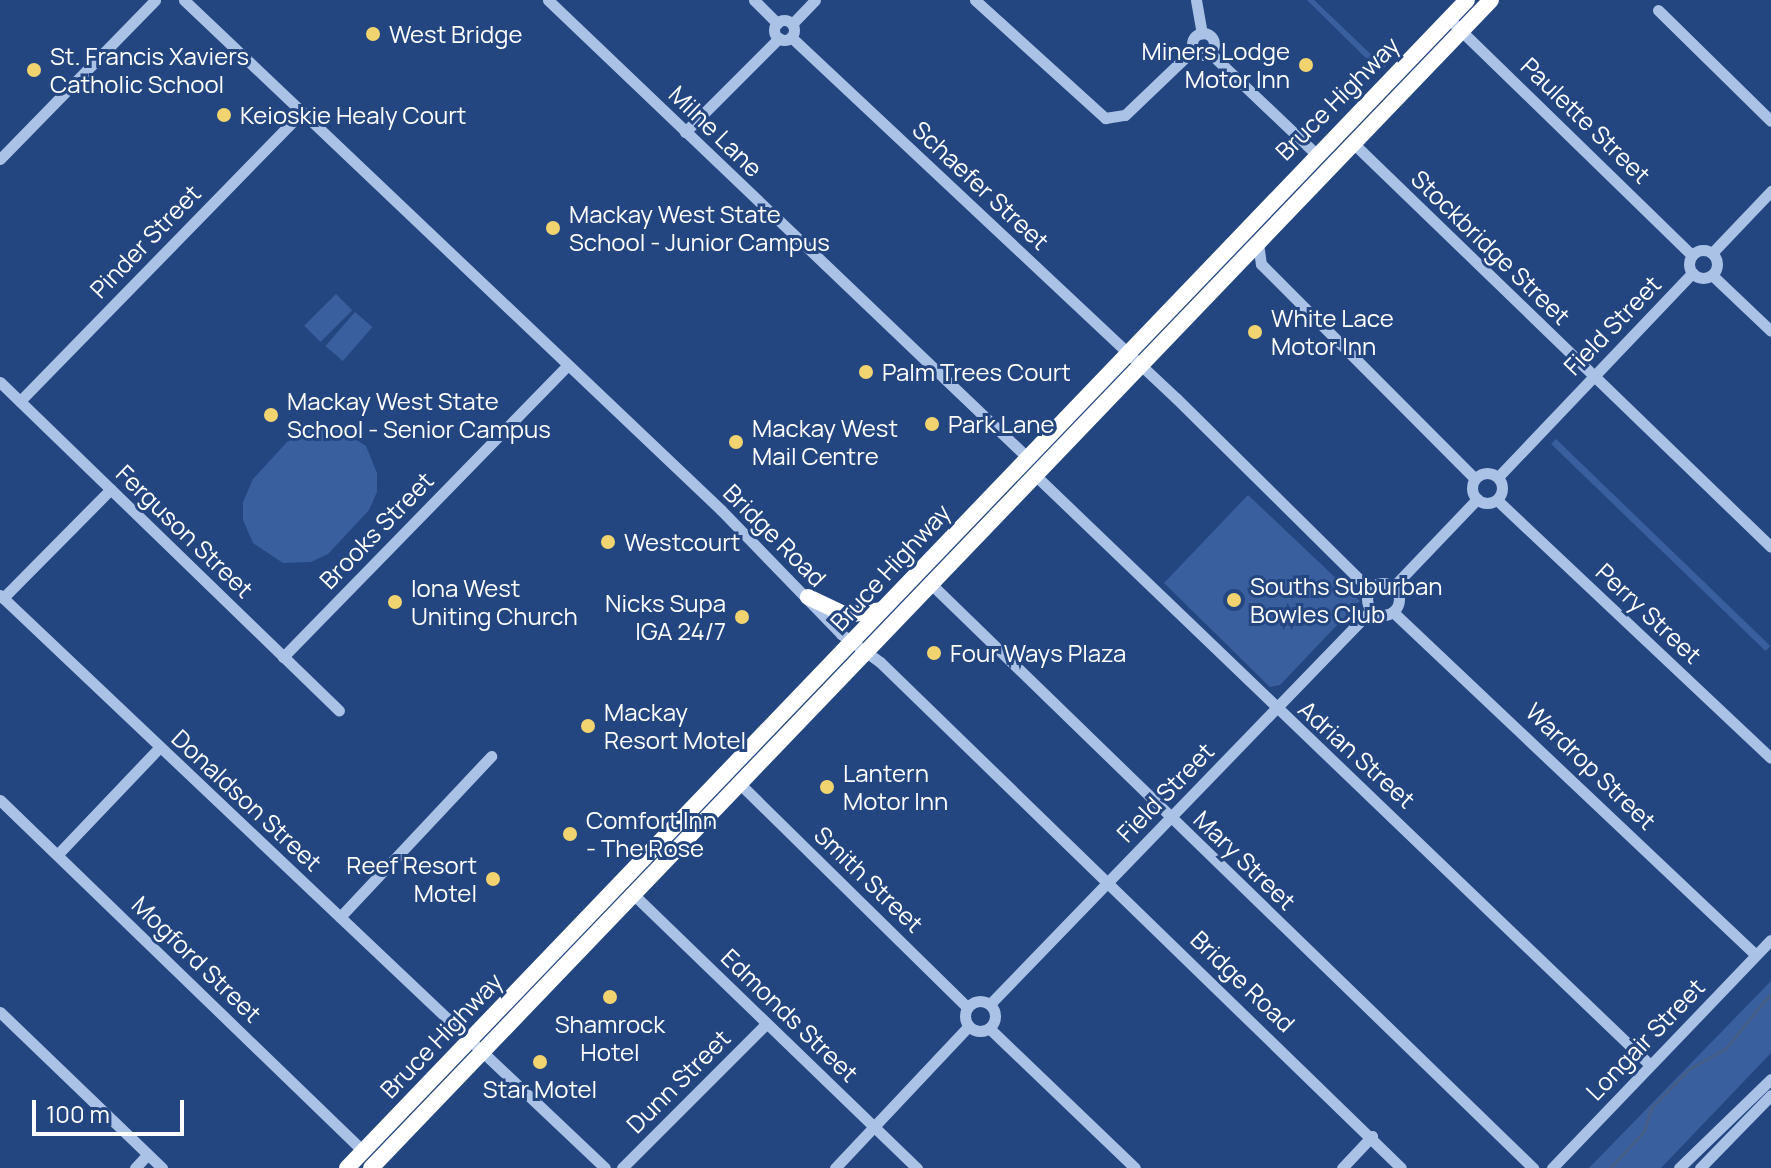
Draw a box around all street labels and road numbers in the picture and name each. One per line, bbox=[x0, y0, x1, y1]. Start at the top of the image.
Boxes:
street label: Bruce Highway bbox=[1269, 30, 1405, 166]
street label: Paulette Street bbox=[1515, 51, 1657, 189]
street label: Milne Lane bbox=[663, 80, 769, 182]
street label: Schaefer Street bbox=[907, 115, 1055, 255]
street label: Stockbridge Street bbox=[1406, 164, 1576, 330]
street label: Pinder Street bbox=[84, 178, 206, 304]
street label: Field Street bbox=[1558, 269, 1666, 381]
street label: Ferguson Street bbox=[111, 459, 259, 603]
street label: Brooks Street bbox=[313, 466, 439, 594]
street label: Bridge Road bbox=[718, 478, 832, 592]
street label: Bruce Highway bbox=[824, 498, 956, 636]
street label: Perry Street bbox=[1590, 557, 1708, 669]
street label: Adrian Street bbox=[1293, 694, 1421, 814]
street label: Wardrop Street bbox=[1520, 697, 1662, 835]
street label: Donaldson Street bbox=[166, 723, 328, 877]
street label: Field Street bbox=[1111, 736, 1219, 848]
street label: Mary Street bbox=[1188, 805, 1302, 915]
street label: Smith Street bbox=[809, 820, 929, 938]
street label: Mogford Street bbox=[126, 890, 268, 1028]
street label: Bridge Road bbox=[1185, 924, 1301, 1038]
street label: Edmonds Street bbox=[716, 943, 864, 1087]
street label: Bruce Highway bbox=[374, 966, 508, 1104]
street label: Longair Street bbox=[1580, 972, 1710, 1106]
street label: Dunn Street bbox=[620, 1023, 736, 1139]

